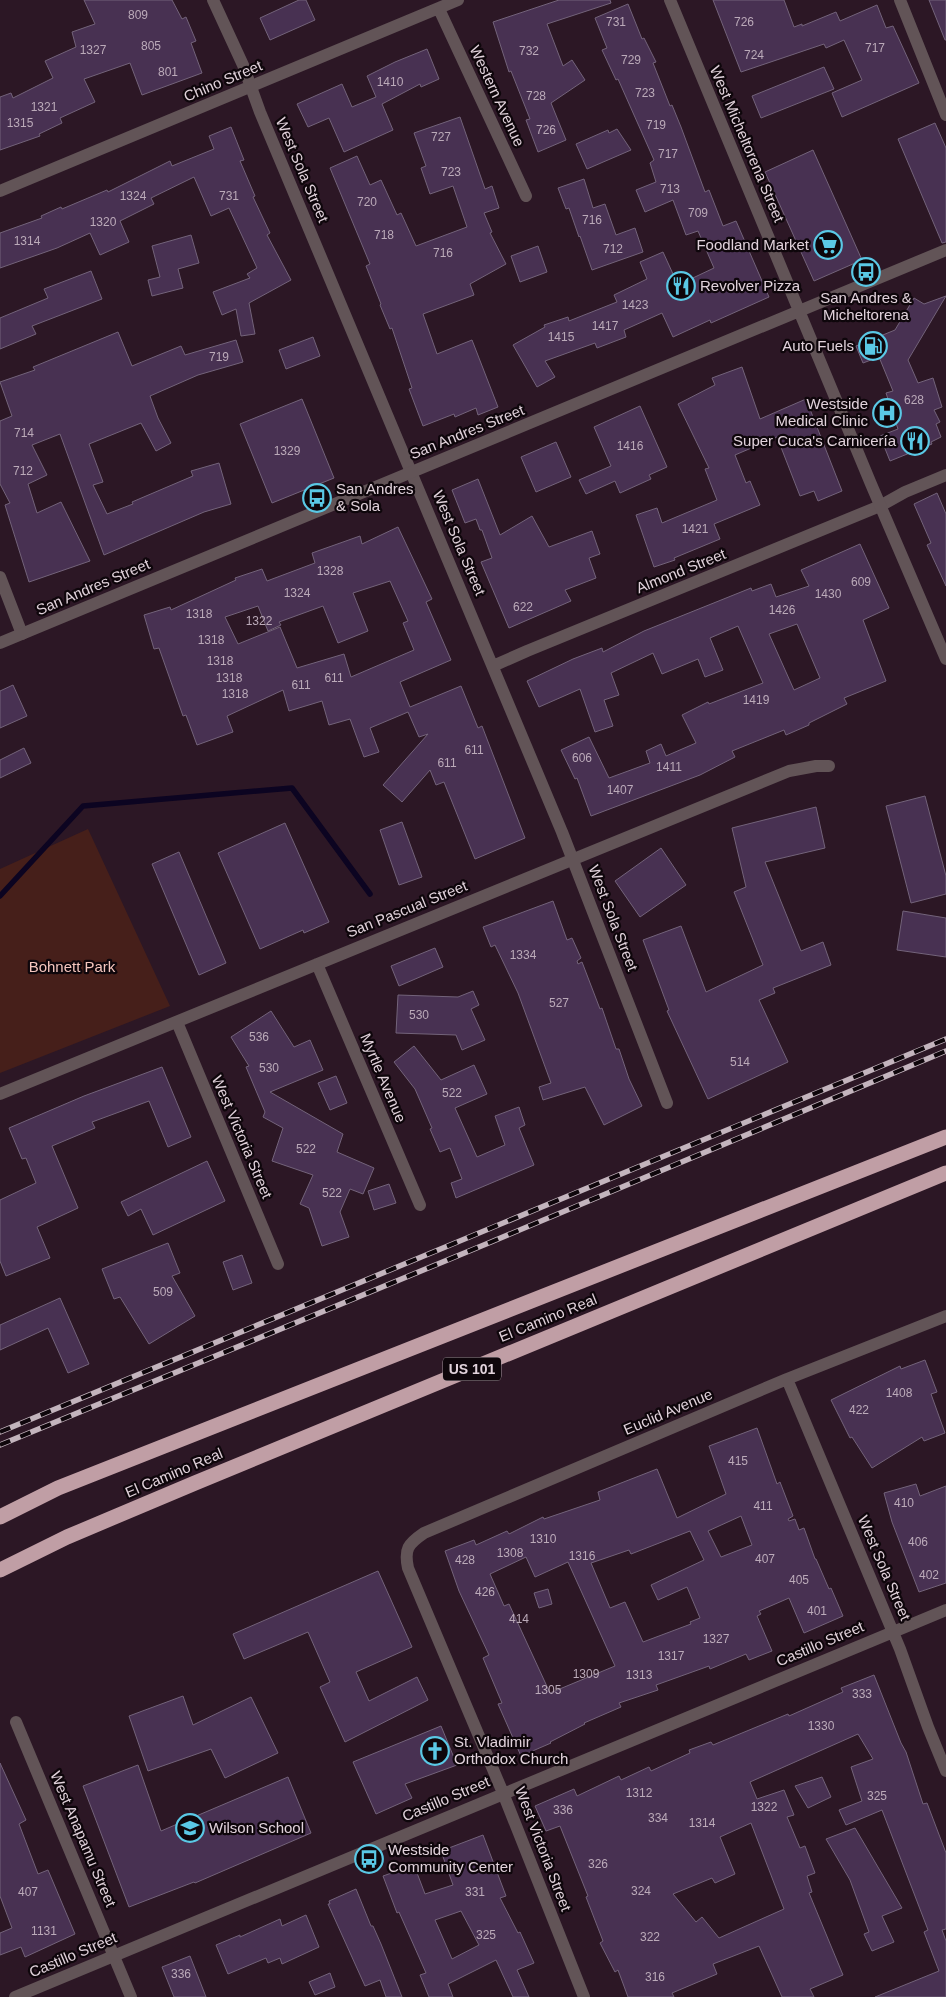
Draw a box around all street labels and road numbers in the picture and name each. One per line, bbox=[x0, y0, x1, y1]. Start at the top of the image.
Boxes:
street label: Western Avenue bbox=[467, 43, 528, 149]
street label: Chino Street bbox=[181, 56, 265, 105]
street label: West Micheltorena Street bbox=[707, 63, 788, 225]
street label: West Sola Street bbox=[273, 115, 333, 226]
street label: San Andres Street bbox=[407, 401, 527, 462]
street label: West Sola Street bbox=[430, 488, 490, 599]
street label: Almond Street bbox=[634, 545, 729, 596]
street label: San Andres Street bbox=[33, 555, 153, 618]
street label: West Sola Street bbox=[585, 862, 642, 974]
street label: San Pascual Street bbox=[344, 876, 470, 940]
street label: Myrtle Avenue bbox=[357, 1031, 410, 1125]
street label: West Victoria Street bbox=[209, 1073, 276, 1202]
street label: El Camino Real bbox=[496, 1290, 599, 1345]
road number: US 101 bbox=[443, 1358, 501, 1380]
street label: Euclid Avenue bbox=[621, 1385, 715, 1438]
street label: El Camino Real bbox=[123, 1444, 225, 1501]
street label: West Sola Street bbox=[855, 1513, 915, 1624]
street label: Castillo Street bbox=[774, 1617, 867, 1670]
street label: West Anapamu Street bbox=[47, 1768, 120, 1910]
street label: Castillo Street bbox=[400, 1772, 493, 1825]
street label: West Victoria Street bbox=[512, 1784, 575, 1914]
street label: Castillo Street bbox=[27, 1928, 120, 1981]

